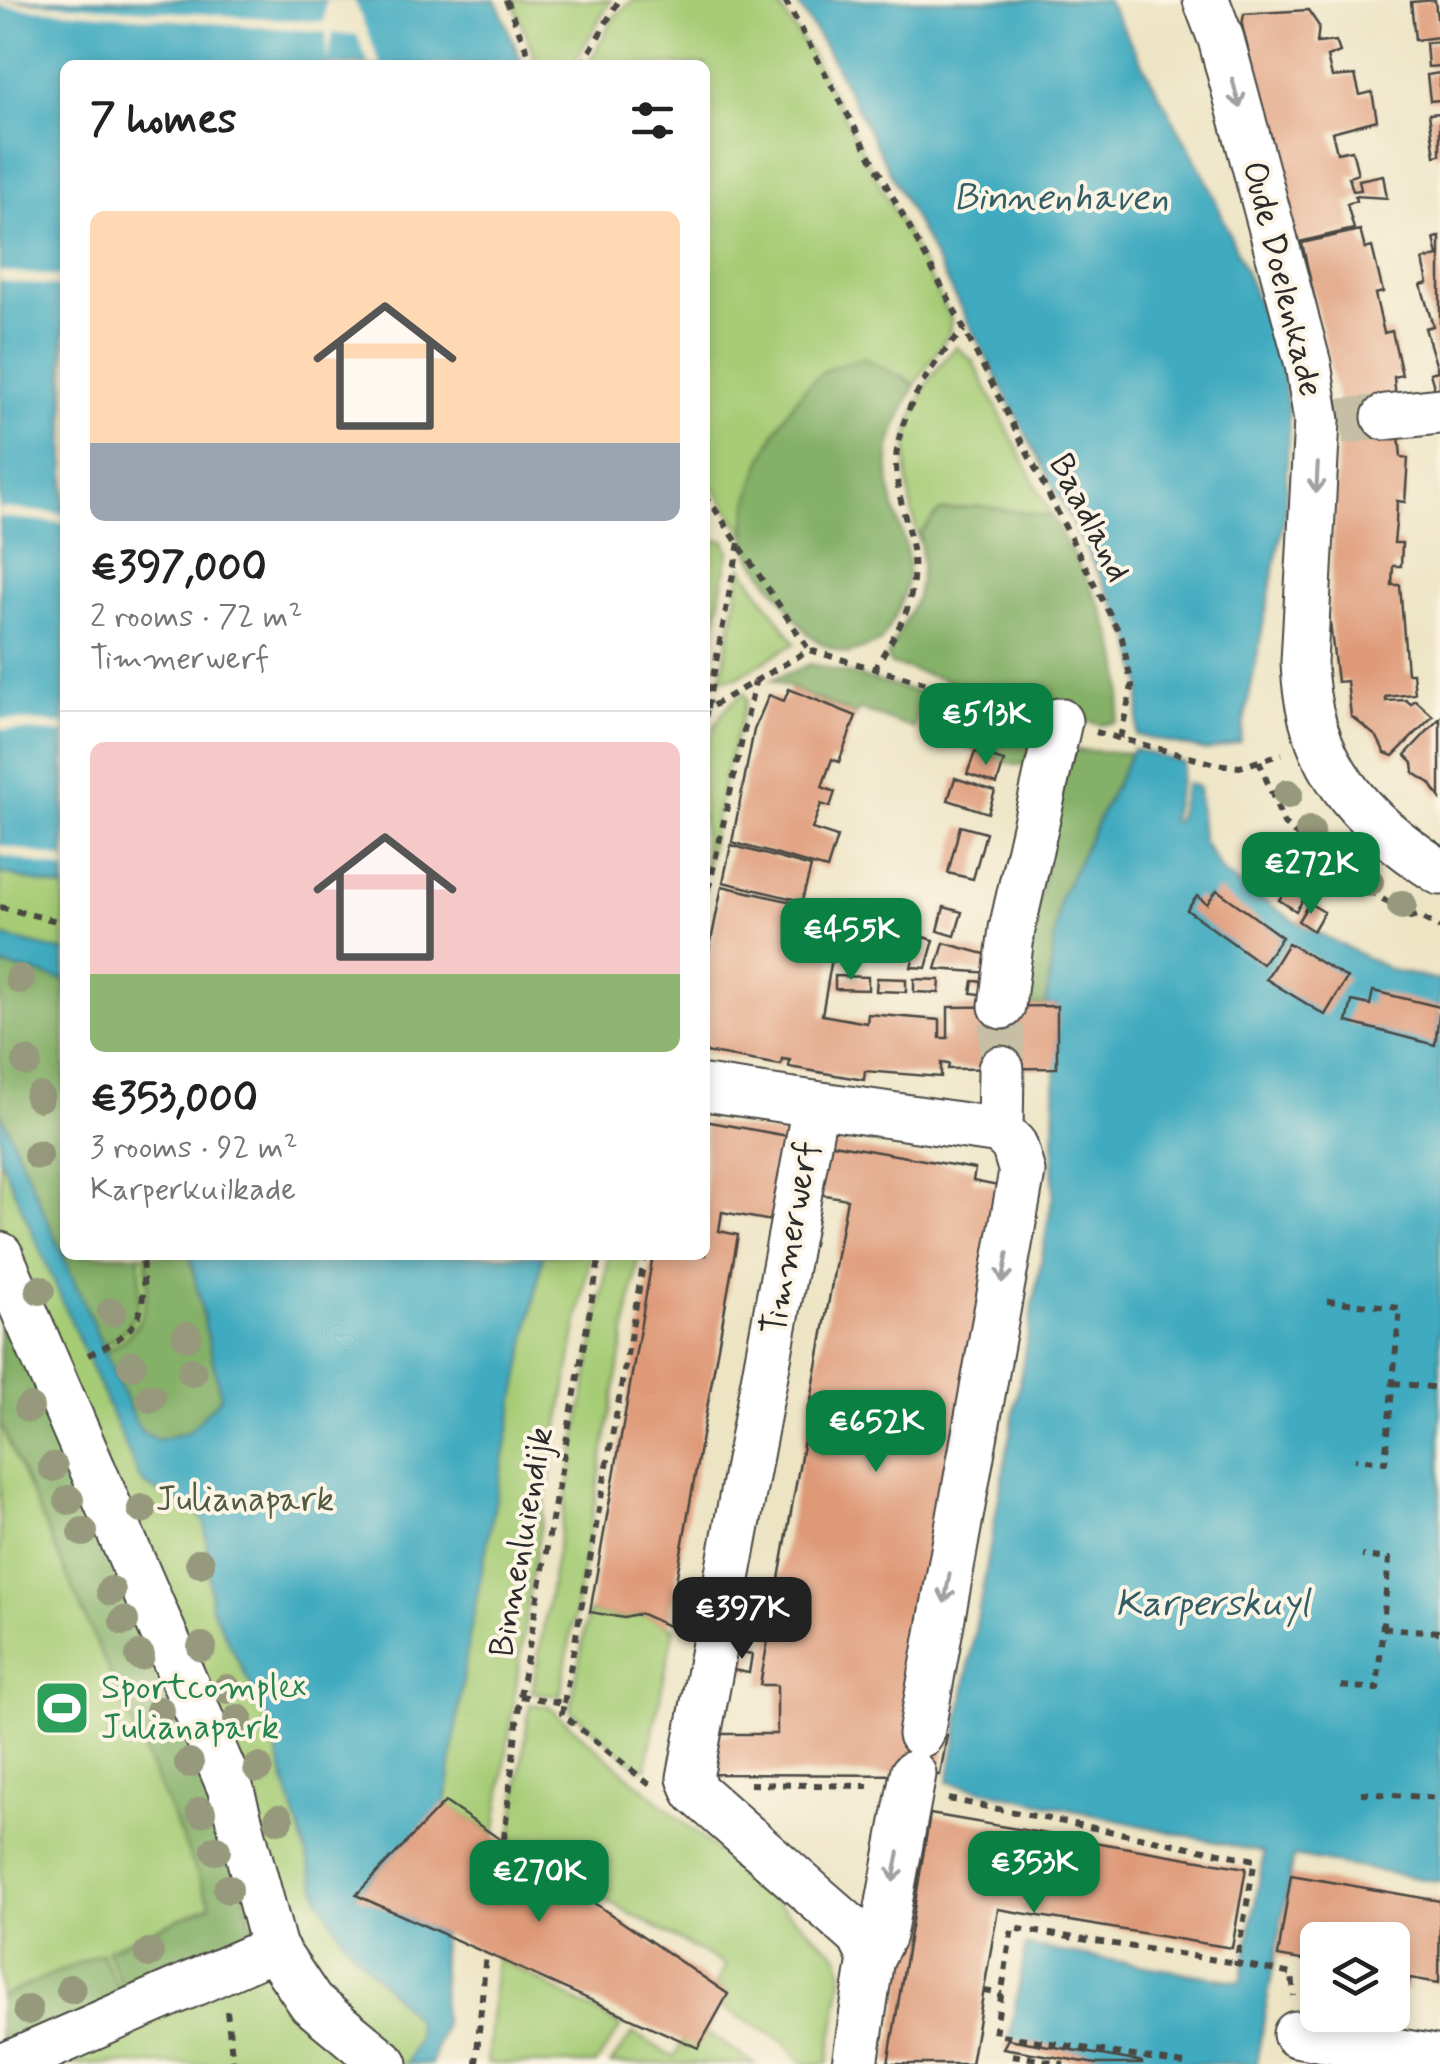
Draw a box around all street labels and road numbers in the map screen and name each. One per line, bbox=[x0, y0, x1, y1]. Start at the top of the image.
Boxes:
street label: Oude Doelenkade bbox=[1230, 156, 1334, 402]
street label: Baadland bbox=[1037, 446, 1141, 590]
street label: Timmerwerf bbox=[751, 1137, 831, 1339]
street label: Binnenluiendijk bbox=[479, 1423, 565, 1661]

